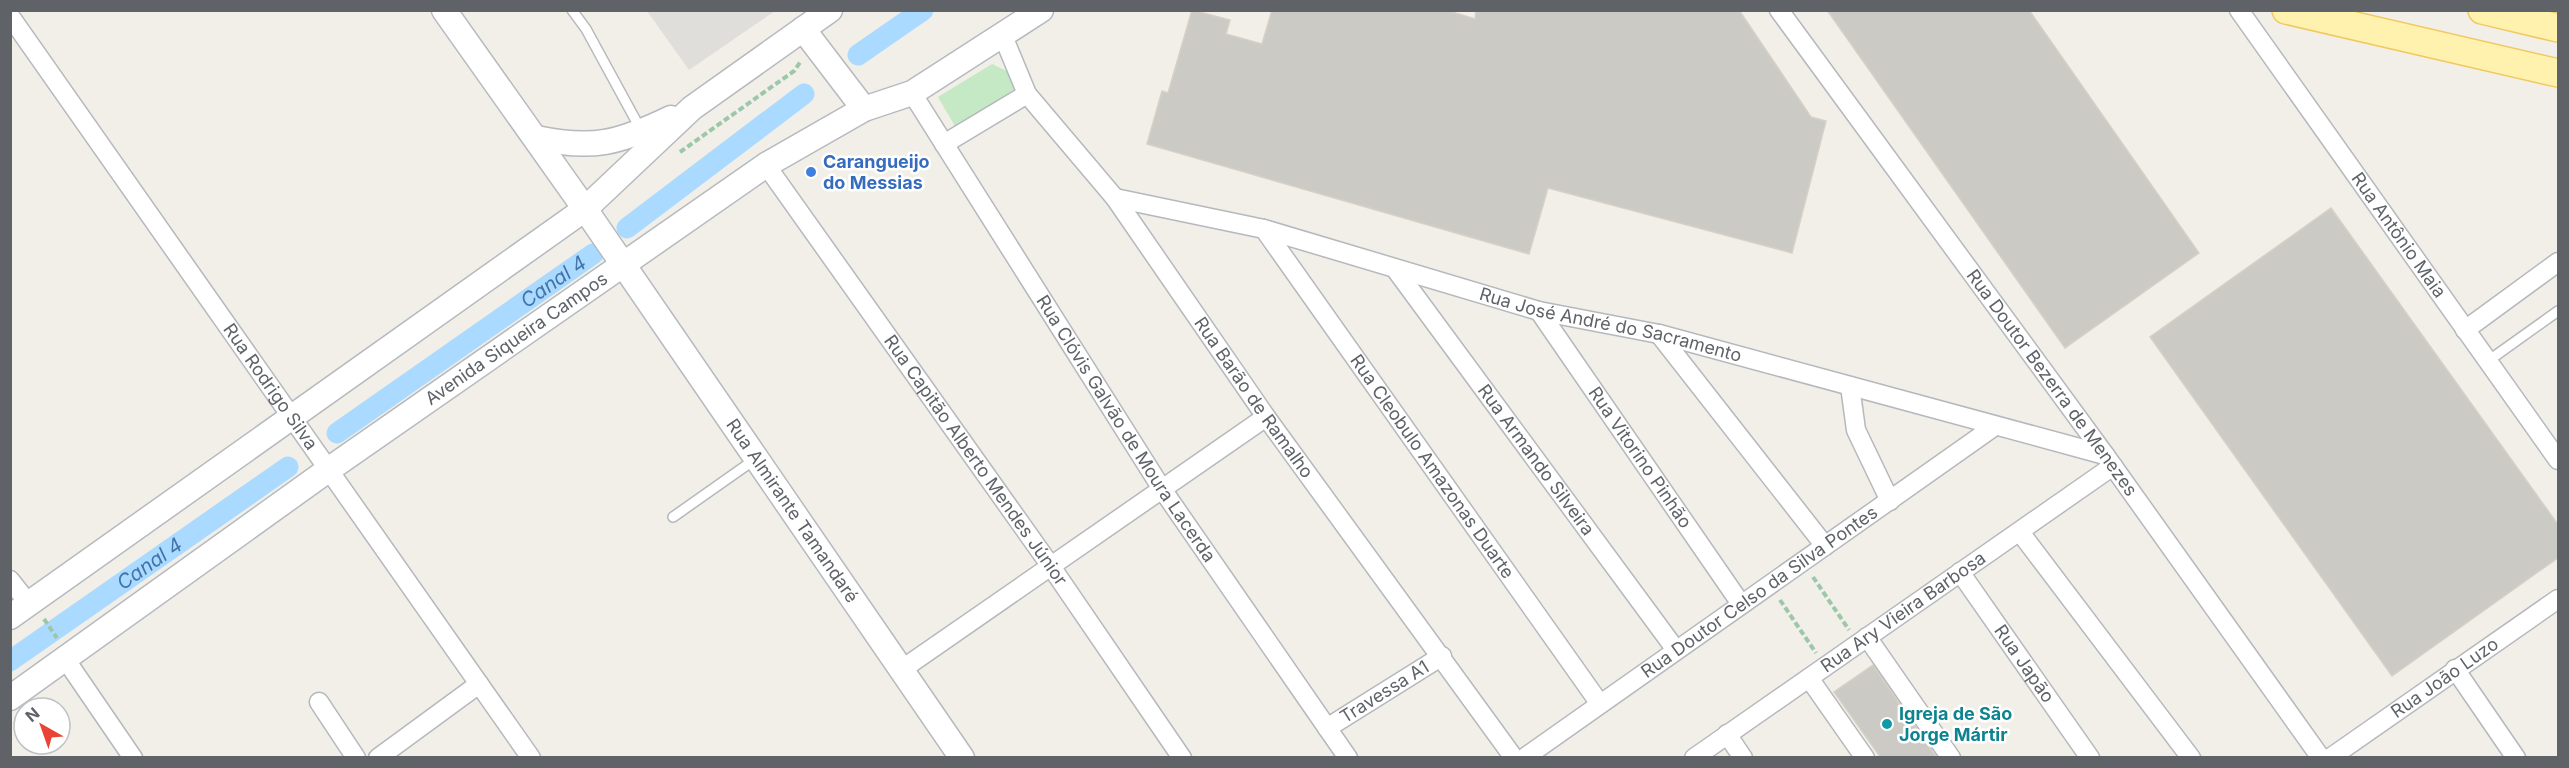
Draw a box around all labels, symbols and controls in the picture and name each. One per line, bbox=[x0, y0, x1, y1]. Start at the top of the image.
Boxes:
place label: Carangueijo do Messias bbox=[823, 151, 930, 193]
marker: Carangueijo do Messias bbox=[804, 165, 818, 179]
street label: Rua Antônio Maia bbox=[2347, 168, 2451, 302]
water label: Canal 4 bbox=[516, 251, 591, 313]
street label: Rua Doutor Bezerra de Menezes bbox=[1963, 265, 2142, 500]
street label: Avenida Siqueira Campos bbox=[421, 268, 611, 409]
street label: Rua José André do Sacramento bbox=[1477, 283, 1744, 366]
street label: Rua Clóvis Galvão de Moura Lacerda bbox=[1032, 291, 1220, 566]
street label: Rua Barão de Ramalho bbox=[1190, 313, 1318, 482]
street label: Rua Rodrigo Silva bbox=[219, 319, 322, 454]
street label: Rua Capitão Alberto Mendes Júnior bbox=[880, 331, 1072, 589]
street label: Rua Cleobulo Amazonas Duarte bbox=[1346, 350, 1519, 582]
street label: Rua Armando Silveira bbox=[1474, 380, 1599, 539]
street label: Rua Vitorino Pinhão bbox=[1584, 383, 1696, 532]
street label: Rua Almirante Tamandaré bbox=[722, 415, 863, 606]
street label: Rua Doutor Celso da Silva Pontes bbox=[1637, 501, 1881, 682]
water label: Canal 4 bbox=[112, 533, 187, 595]
street label: Rua Ary Vieira Barbosa bbox=[1816, 547, 1989, 676]
street label: Rua Japão bbox=[1990, 621, 2059, 706]
street label: Rua João Luzo bbox=[2387, 633, 2502, 722]
street label: Travessa A1 bbox=[1336, 656, 1433, 727]
north arrow bbox=[12, 696, 72, 756]
text: N bbox=[21, 703, 43, 726]
place label: Igreja de São Jorge Mártir bbox=[1899, 703, 2012, 745]
marker: Igreja de São Jorge Mártir bbox=[1880, 717, 1894, 731]

